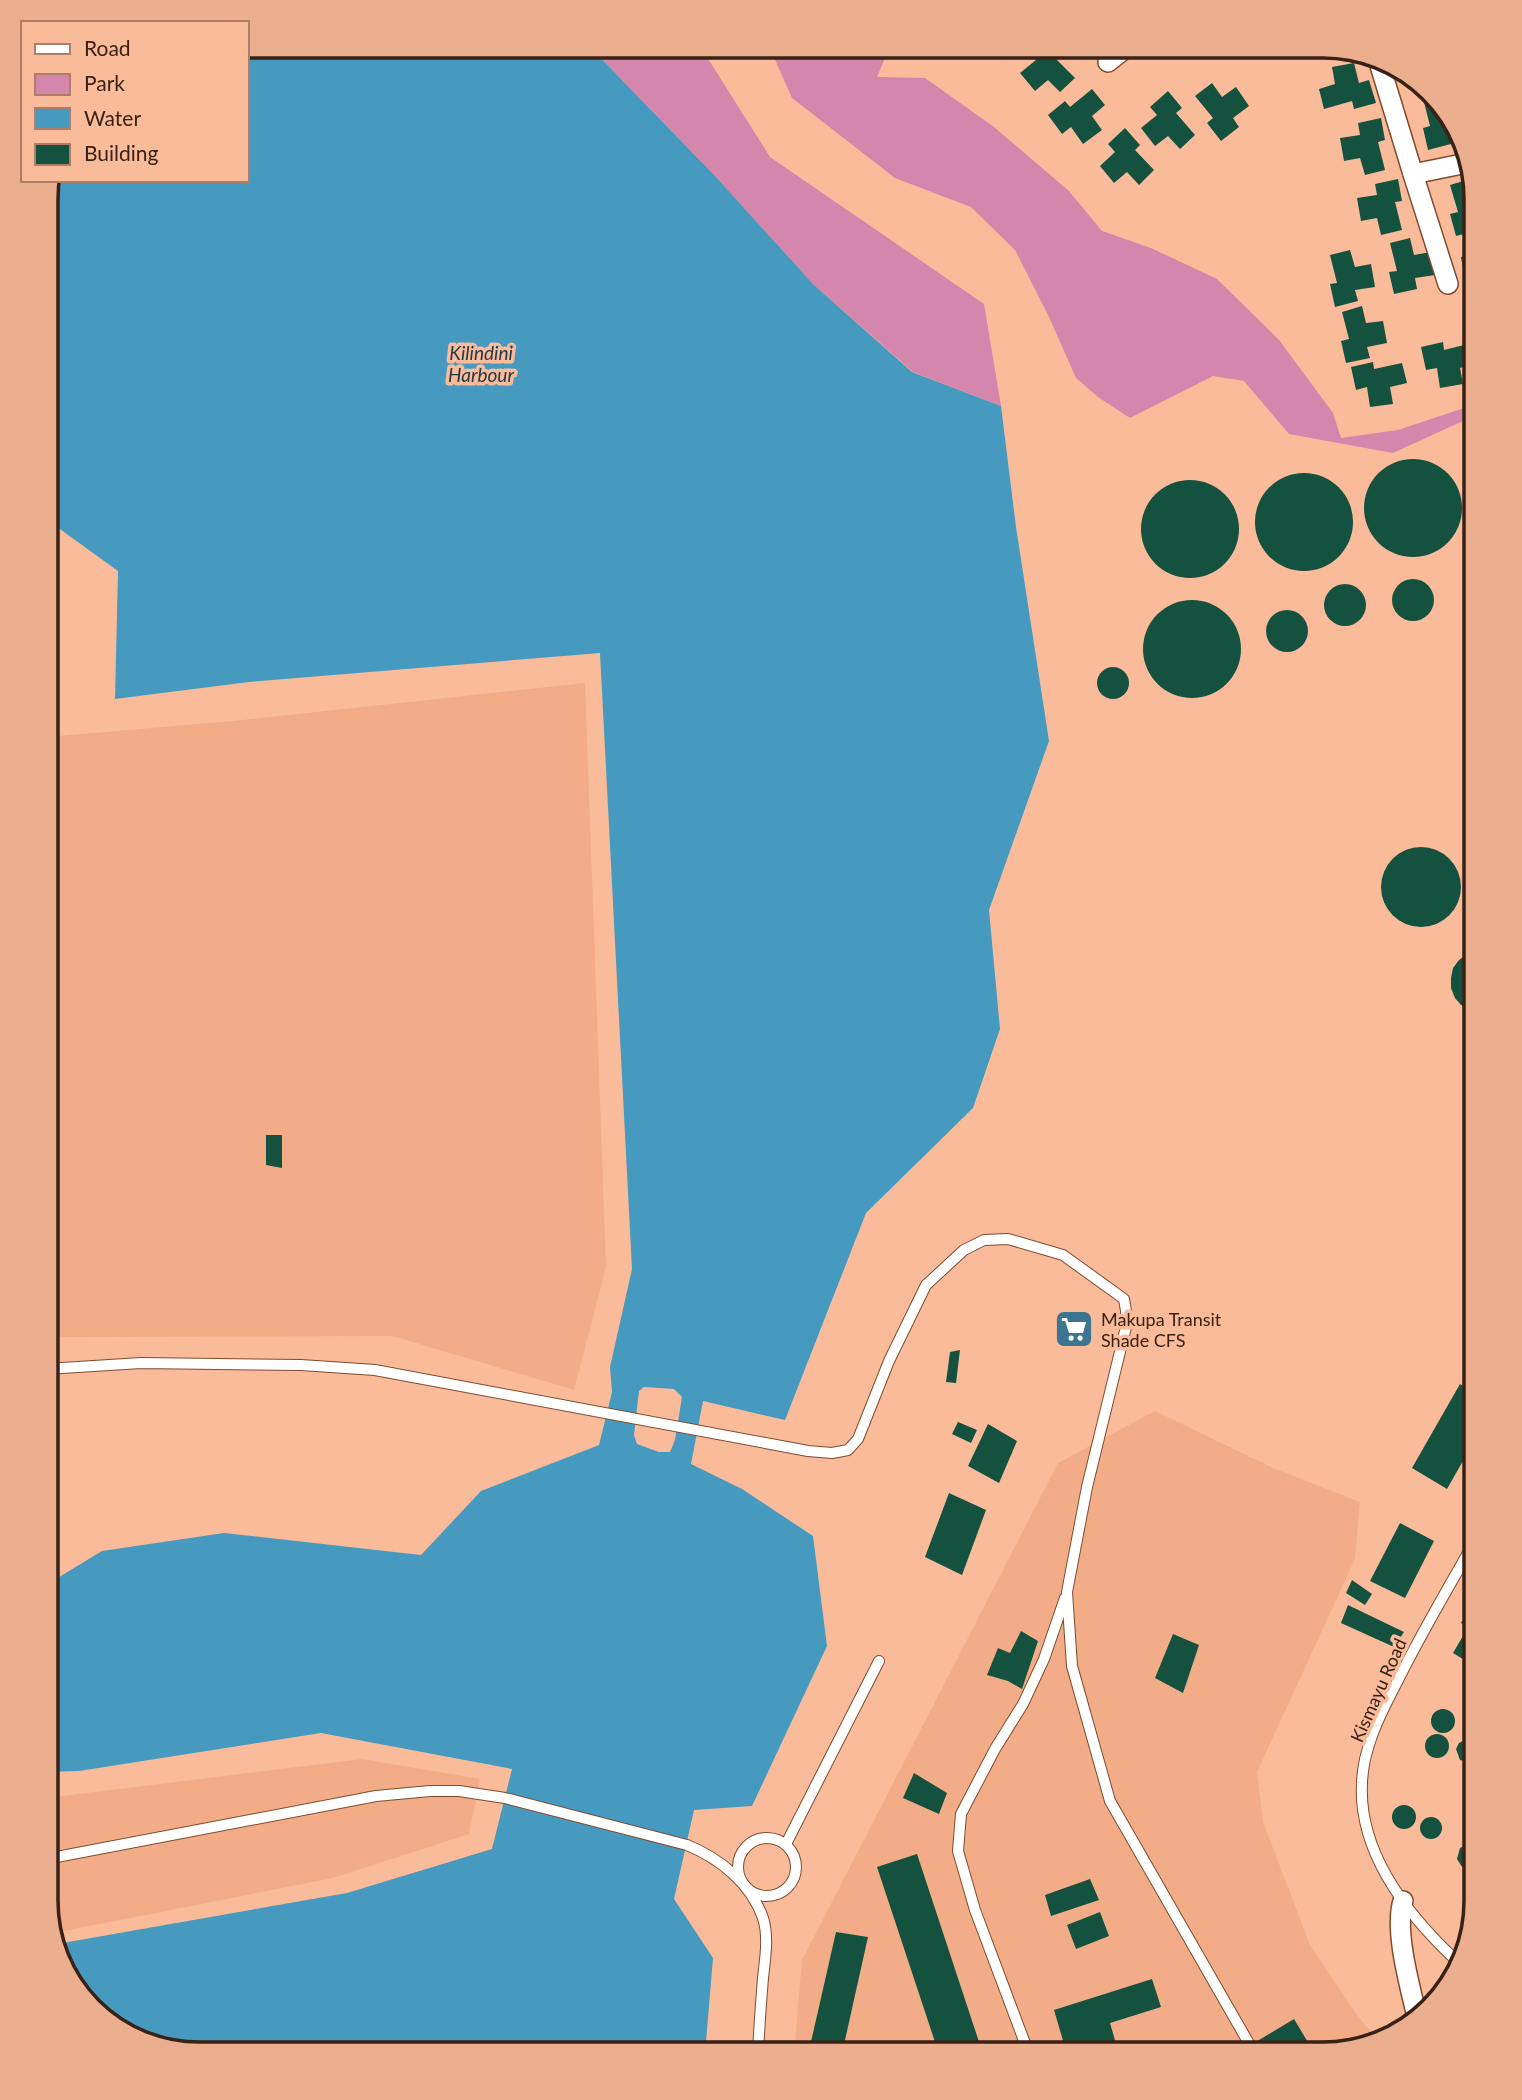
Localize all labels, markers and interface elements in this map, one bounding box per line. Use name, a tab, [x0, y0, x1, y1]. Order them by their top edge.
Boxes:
legend	[21, 21, 248, 182]
text: Road	[84, 35, 131, 60]
text: Park	[84, 70, 125, 95]
text: Water	[84, 105, 141, 130]
text: Building	[84, 140, 159, 165]
water label: Kilindini Harbour	[448, 341, 514, 386]
supermarket icon: Makupa Transit Shade CFS	[1053, 1308, 1095, 1350]
place label: Makupa Transit Shade CFS	[1101, 1308, 1222, 1351]
street label: Kismayu Road	[1345, 1635, 1411, 1745]

